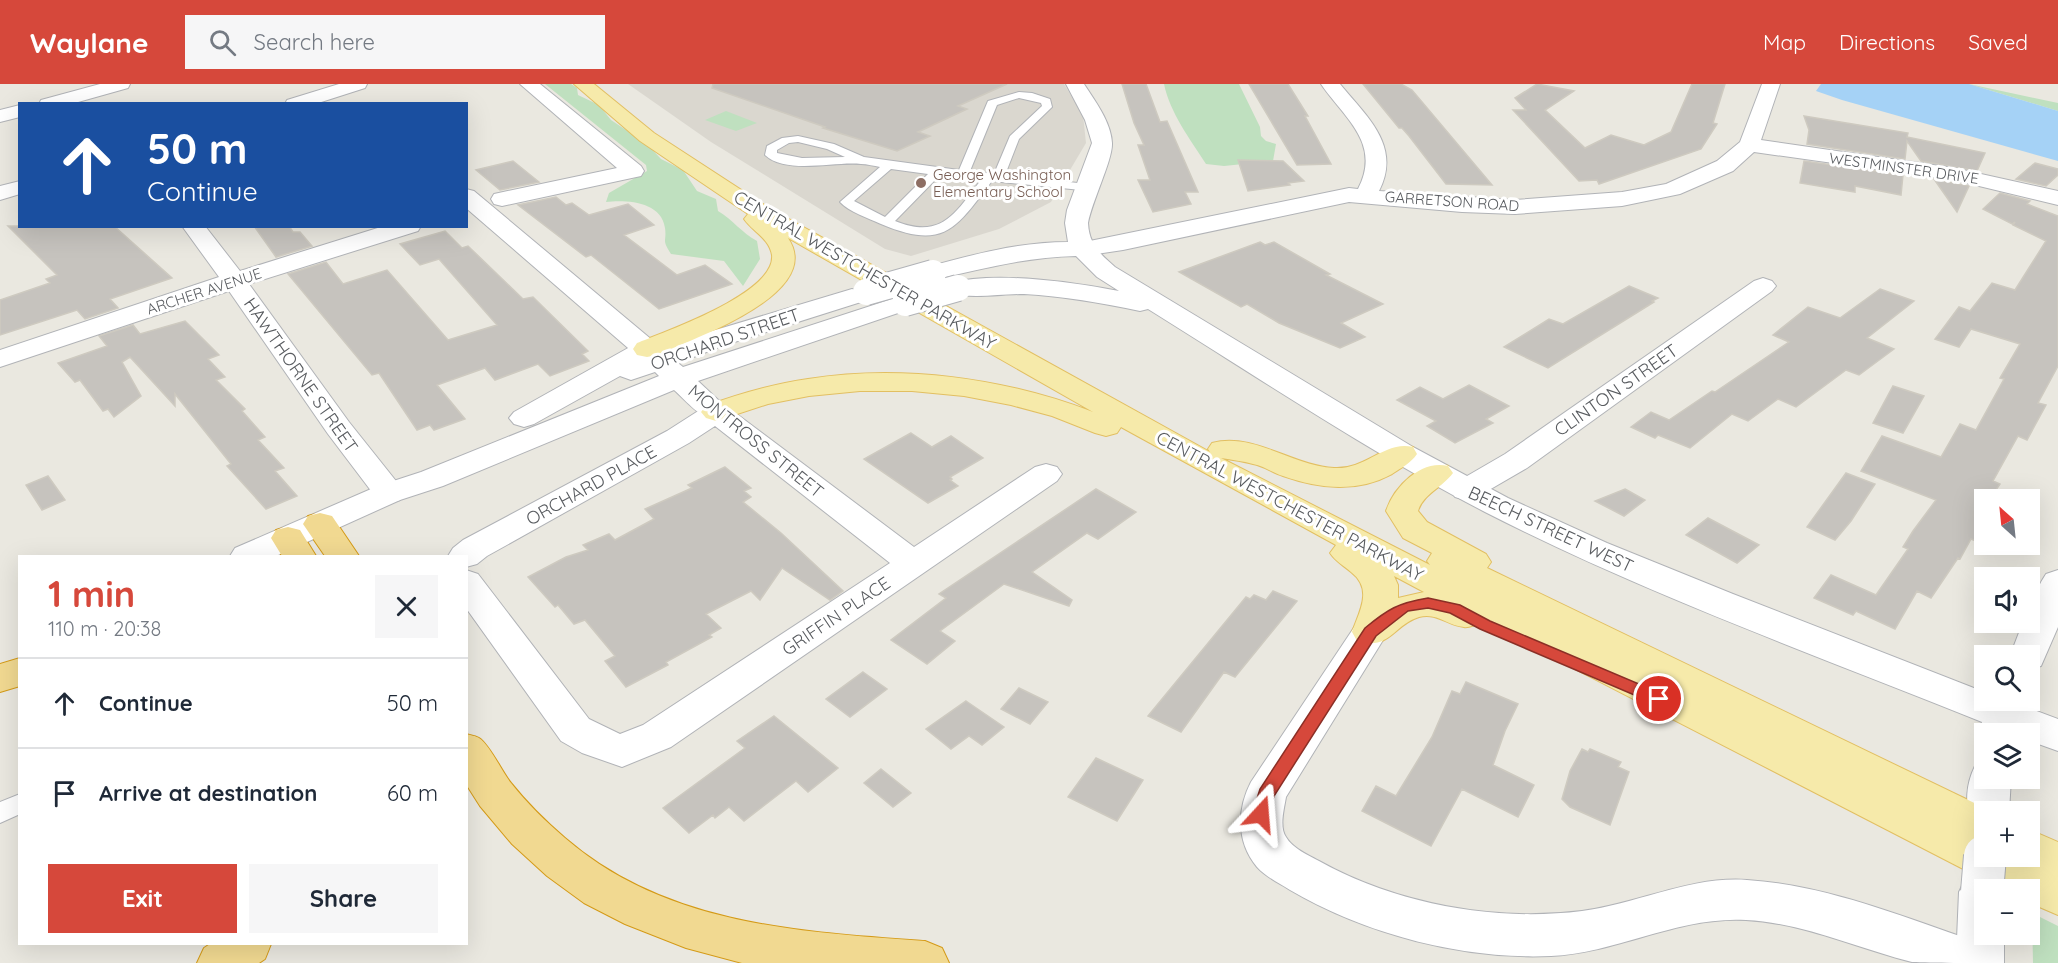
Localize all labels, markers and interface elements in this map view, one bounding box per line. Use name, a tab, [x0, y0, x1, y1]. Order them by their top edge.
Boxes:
search box	[185, 15, 605, 69]
text: Waylane	[30, 25, 149, 60]
icon: search	[206, 26, 239, 59]
text: Search here	[254, 28, 375, 56]
text: Map	[1763, 29, 1806, 55]
text: Directions	[1839, 29, 1935, 55]
text: Saved	[1968, 29, 2028, 55]
text: 50 m	[147, 122, 247, 175]
icon: ahead	[48, 126, 126, 204]
street label: WESTMINSTER DRIVE	[1828, 148, 1980, 188]
place label: George Washington Elementary School	[933, 165, 1071, 201]
text: Continue	[147, 174, 258, 208]
marker: George Washington Elementary School	[914, 176, 928, 190]
street label: CENTRAL WESTCHESTER PARKWAY	[730, 185, 1000, 355]
street label: GARRETSON ROAD	[1384, 187, 1520, 215]
street label: ARCHER AVENUE	[144, 263, 264, 319]
street label: HAWTHORNE STREET	[239, 293, 363, 457]
street label: ORCHARD STREET	[647, 303, 803, 375]
street label: CLINTON STREET	[1550, 339, 1682, 441]
street label: MONTROSS STREET	[684, 379, 829, 503]
street label: CENTRAL WESTCHESTER PARKWAY	[1153, 426, 1427, 586]
street label: ORCHARD PLACE	[522, 440, 660, 530]
street label: BEECH STREET WEST	[1465, 481, 1637, 577]
north arrow	[1974, 489, 2040, 555]
map controls	[1974, 489, 2040, 945]
button: sound	[1974, 567, 2040, 633]
text: 1 min	[48, 571, 135, 616]
street label: GRIFFIN PLACE	[777, 571, 895, 661]
button: close	[375, 575, 438, 638]
text: 110 m · 20:38	[48, 616, 161, 641]
button: search	[1974, 645, 2040, 711]
pin	[1633, 673, 1684, 724]
icon: arrive	[1642, 682, 1675, 715]
icon: ahead	[48, 687, 81, 720]
text: Continue	[99, 689, 193, 717]
text: 50 m	[387, 689, 438, 717]
button: layers	[1974, 723, 2040, 789]
icon: arrive	[48, 777, 81, 810]
text: Arrive at destination	[99, 779, 317, 807]
text: 60 m	[387, 779, 438, 807]
position arrow	[1229, 782, 1293, 846]
button: +	[1974, 801, 2040, 867]
button: Exit	[48, 864, 237, 933]
button: Share	[249, 864, 438, 933]
button: −	[1974, 879, 2040, 945]

